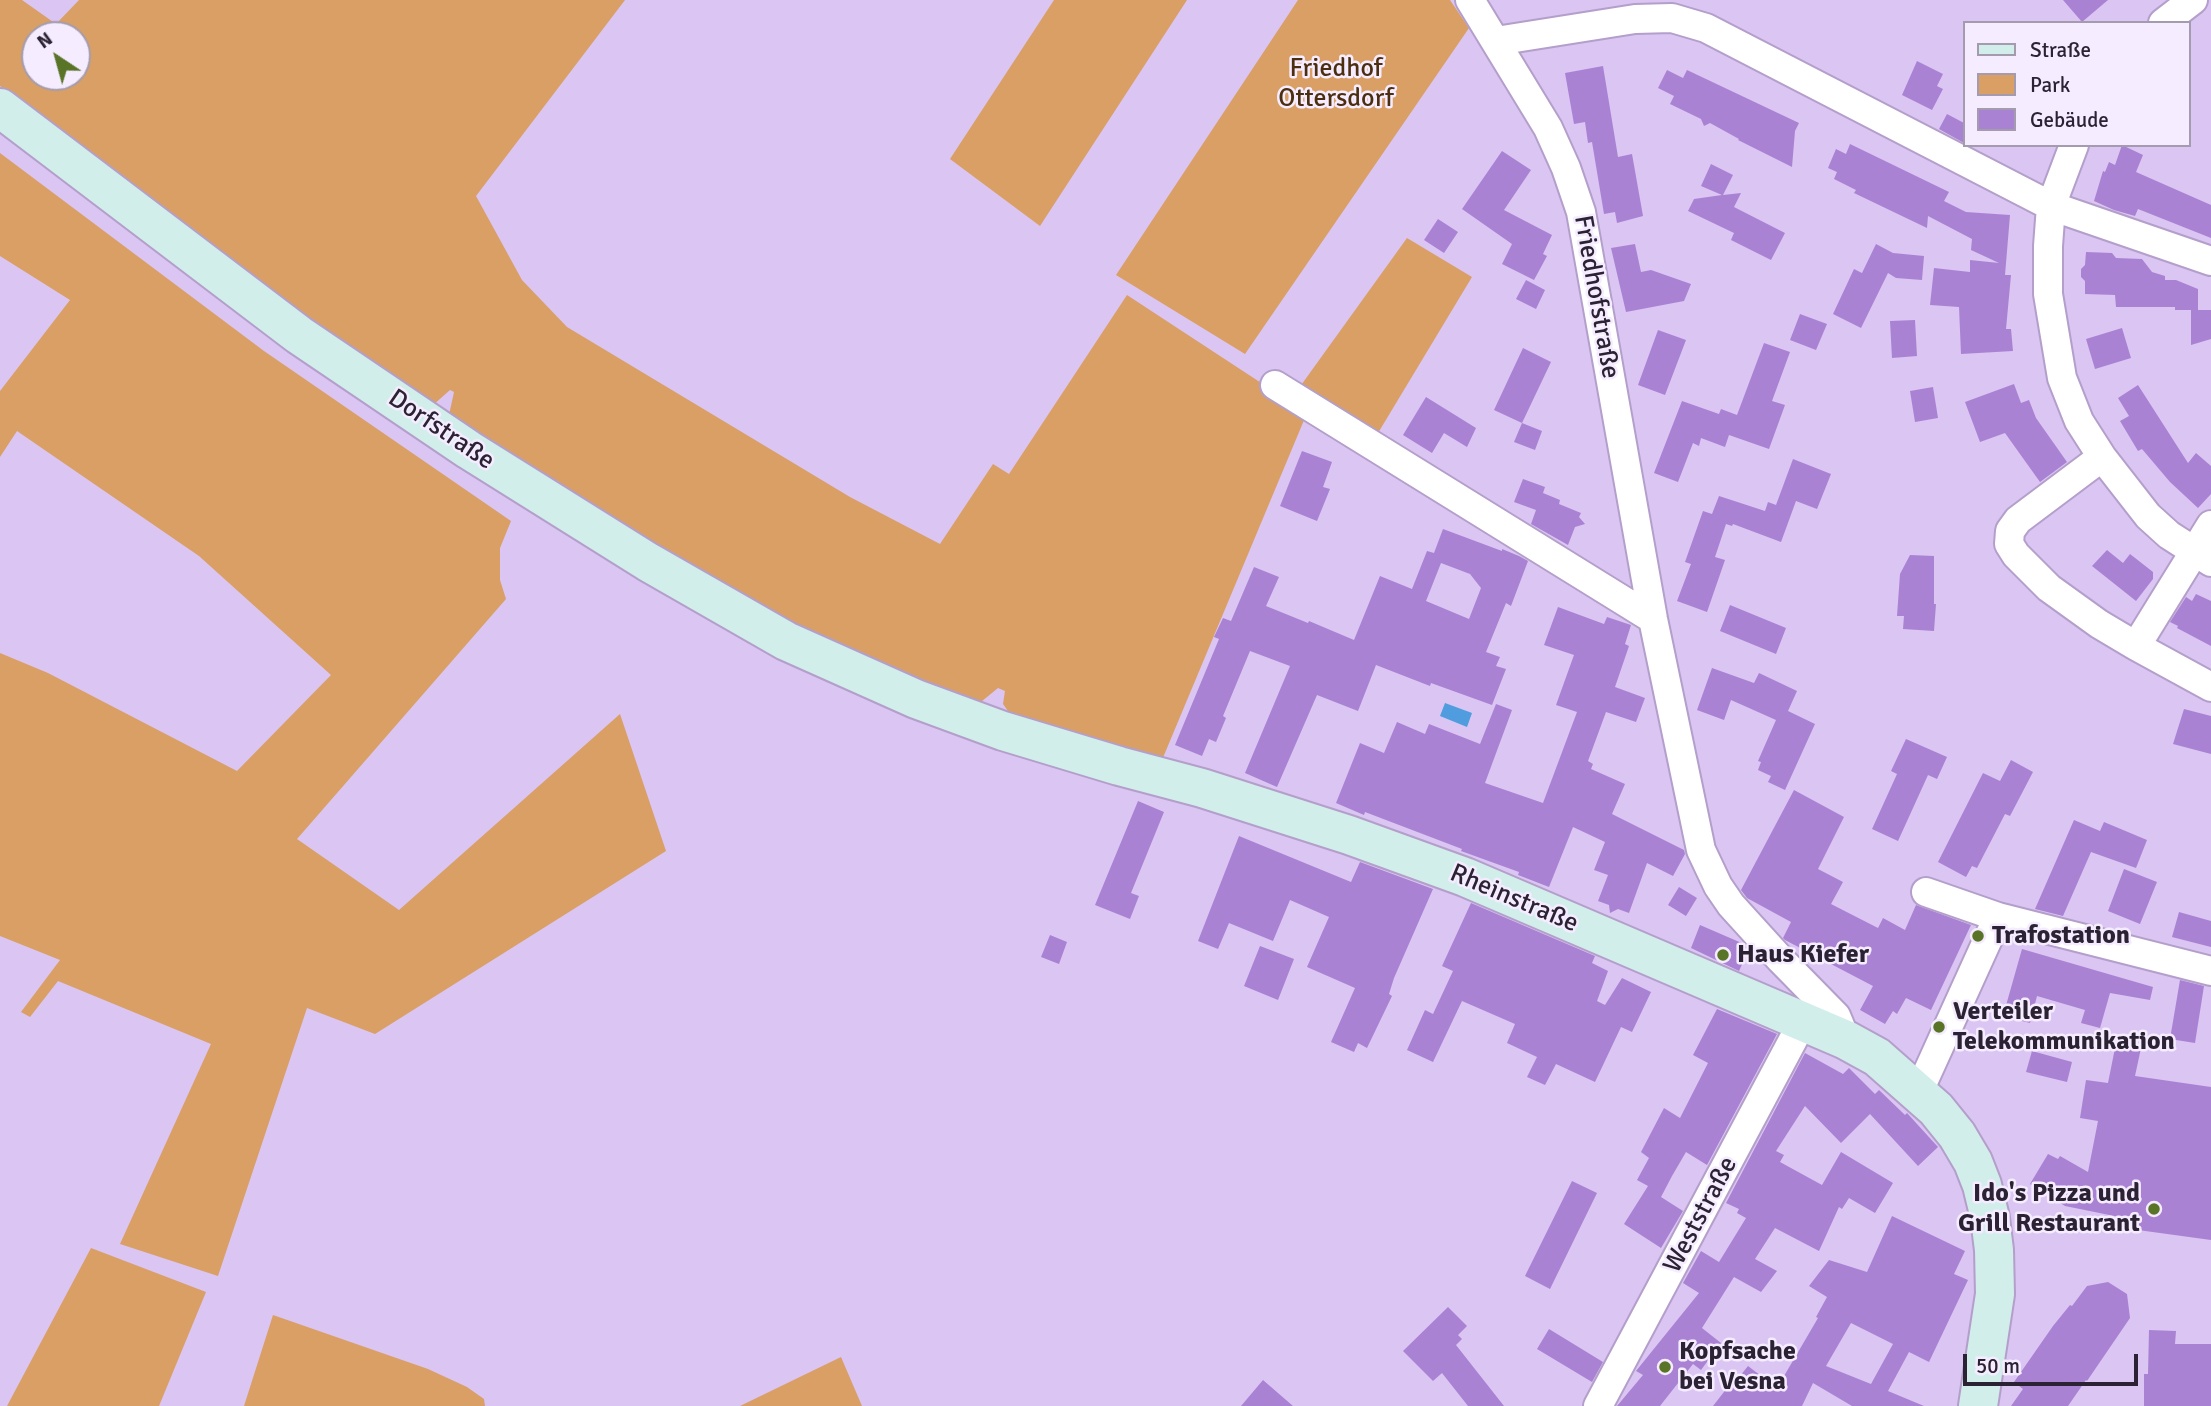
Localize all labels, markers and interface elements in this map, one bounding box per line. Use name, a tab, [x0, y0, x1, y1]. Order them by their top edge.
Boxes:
north arrow	[21, 21, 91, 91]
legend	[1962, 21, 2190, 147]
text: N	[32, 27, 57, 54]
text: Straße	[2030, 37, 2091, 63]
park label: Friedhof Ottersdorf	[1278, 53, 1394, 114]
text: Park	[2030, 72, 2070, 98]
text: Gebäude	[2030, 107, 2109, 133]
street label: Friedhofstraße	[1566, 213, 1626, 381]
street label: Dorfstraße	[382, 383, 500, 477]
street label: Rheinstraße	[1445, 858, 1583, 940]
place label: Trafostation	[1992, 920, 2130, 952]
marker: Trafostation	[1970, 928, 1986, 944]
place label: Haus Kiefer	[1737, 939, 1869, 971]
marker: Haus Kiefer	[1715, 947, 1731, 963]
place label: Verteiler Telekommunikation	[1953, 996, 2175, 1058]
marker: Verteiler Telekommunikation	[1931, 1019, 1947, 1035]
street label: Weststraße	[1657, 1152, 1745, 1278]
place label: Ido's Pizza und Grill Restaurant	[1958, 1178, 2140, 1240]
marker: Ido's Pizza und Grill Restaurant	[2146, 1201, 2162, 1217]
place label: Kopfsache bei Vesna	[1679, 1336, 1796, 1398]
scale bar	[1966, 1340, 2141, 1384]
text: 50 m	[1976, 1353, 2020, 1379]
marker: Kopfsache bei Vesna	[1657, 1359, 1673, 1375]

